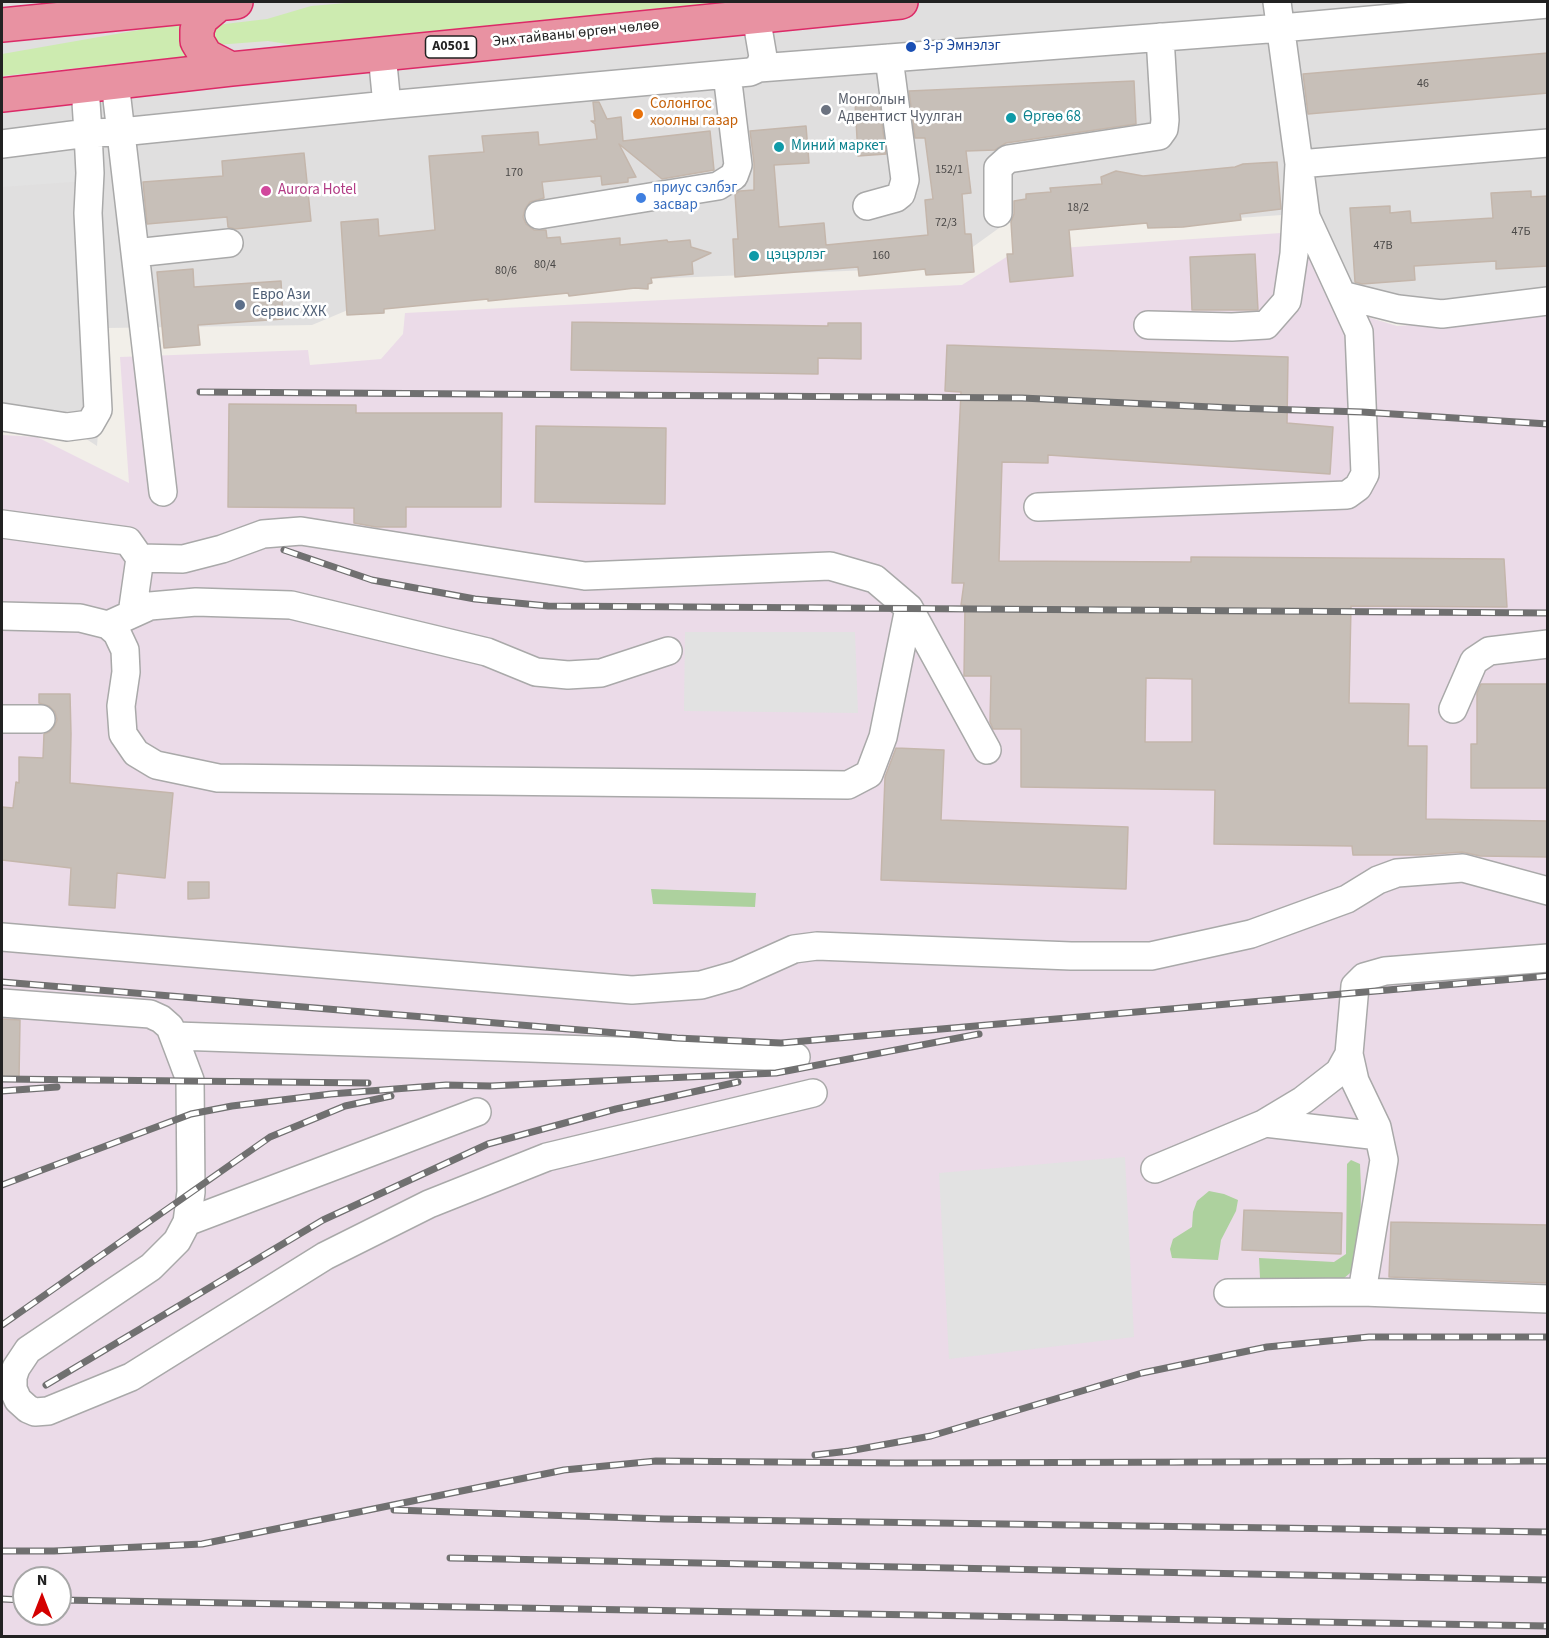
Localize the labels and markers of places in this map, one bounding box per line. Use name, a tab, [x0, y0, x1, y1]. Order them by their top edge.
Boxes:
place label: 3-р Эмнэлэг	[923, 38, 1001, 56]
marker: 3-р Эмнэлэг	[904, 40, 918, 54]
place label: Монголын Адвентист Чуулган	[838, 92, 962, 127]
place label: Солонгос хоолны газар	[650, 96, 738, 131]
marker: Монголын Адвентист Чуулган	[819, 103, 833, 117]
marker: Солонгос хоолны газар	[631, 107, 645, 121]
place label: Өргөө 68	[1023, 109, 1081, 127]
marker: Өргөө 68	[1004, 111, 1018, 125]
place label: Миний маркет	[791, 138, 885, 156]
marker: Миний маркет	[772, 140, 786, 154]
place label: приус сэлбэг засвар	[653, 180, 737, 215]
place label: Aurora Hotel	[278, 182, 357, 200]
marker: Aurora Hotel	[259, 184, 273, 198]
marker: приус сэлбэг засвар	[634, 191, 648, 205]
place label: цэцэрлэг	[766, 247, 826, 265]
marker: цэцэрлэг	[747, 249, 761, 263]
place label: Евро Ази Сервис ХХК	[252, 287, 326, 322]
marker: Евро Ази Сервис ХХК	[233, 298, 247, 312]

